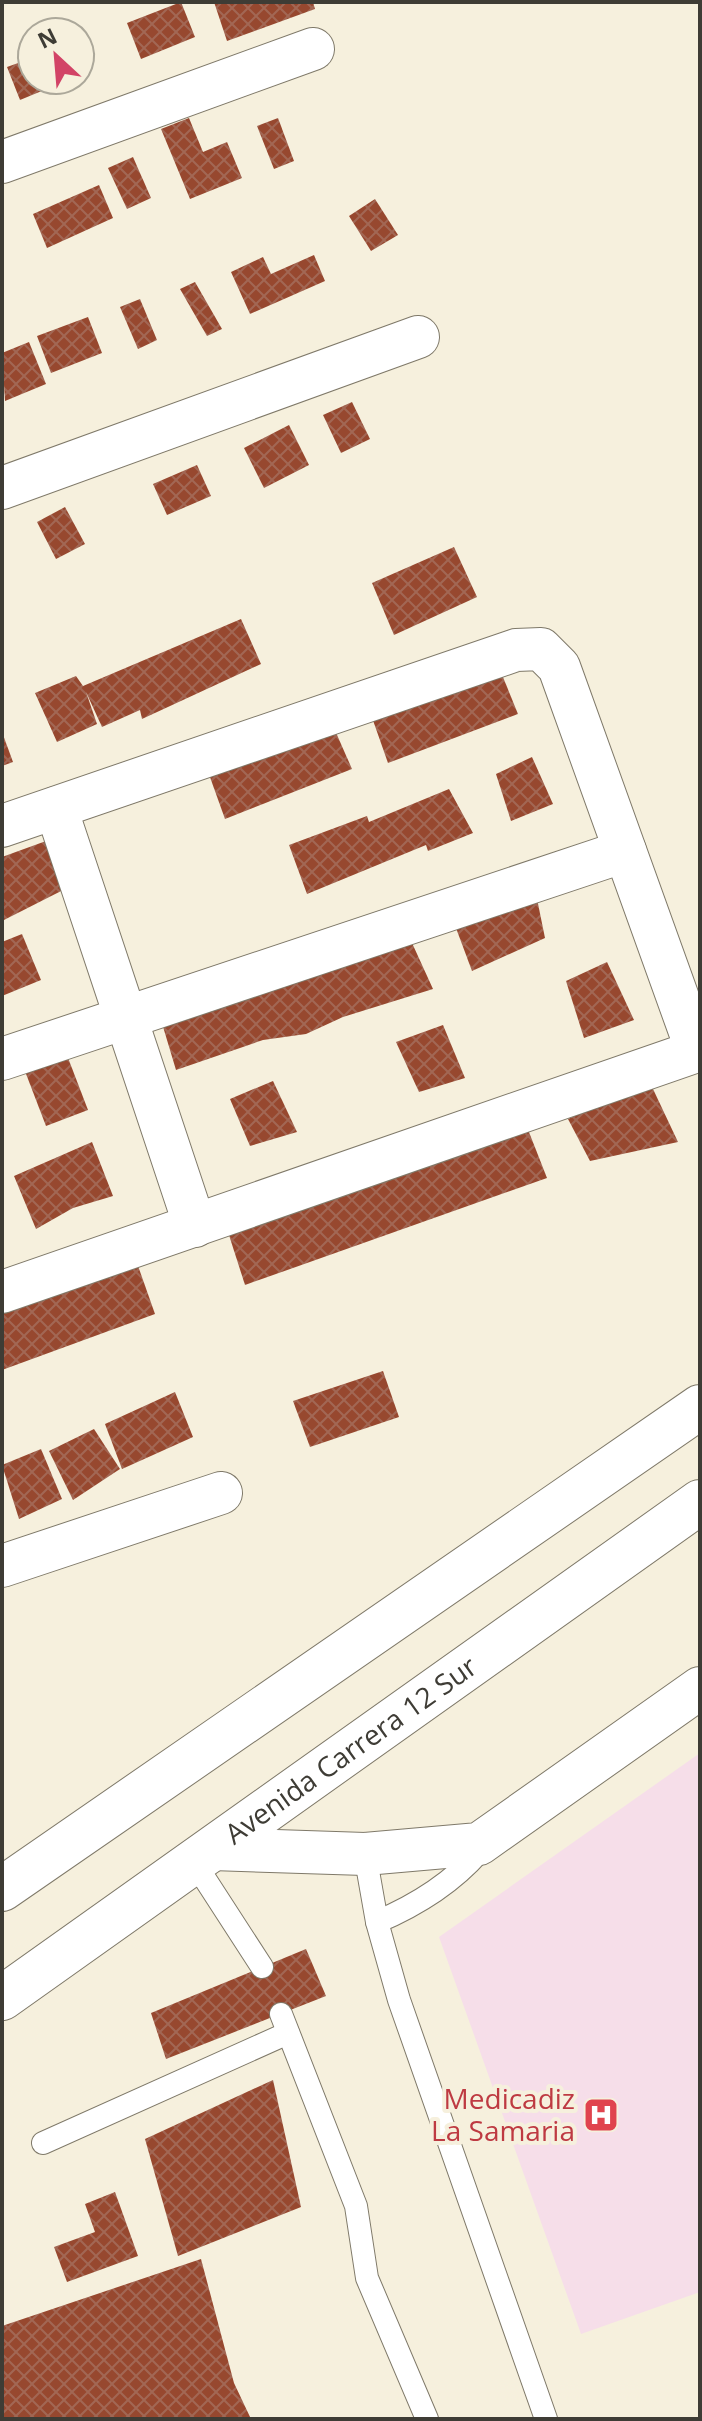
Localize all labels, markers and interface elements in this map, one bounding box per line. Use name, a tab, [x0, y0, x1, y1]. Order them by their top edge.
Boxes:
north arrow	[16, 16, 96, 96]
text: N	[32, 20, 61, 55]
street label: Avenida Carrera 12 Sur	[217, 1646, 484, 1852]
place label: Medicadiz La Samaria	[431, 2079, 575, 2149]
hospital icon: Medicadiz La Samaria	[582, 2096, 620, 2134]

